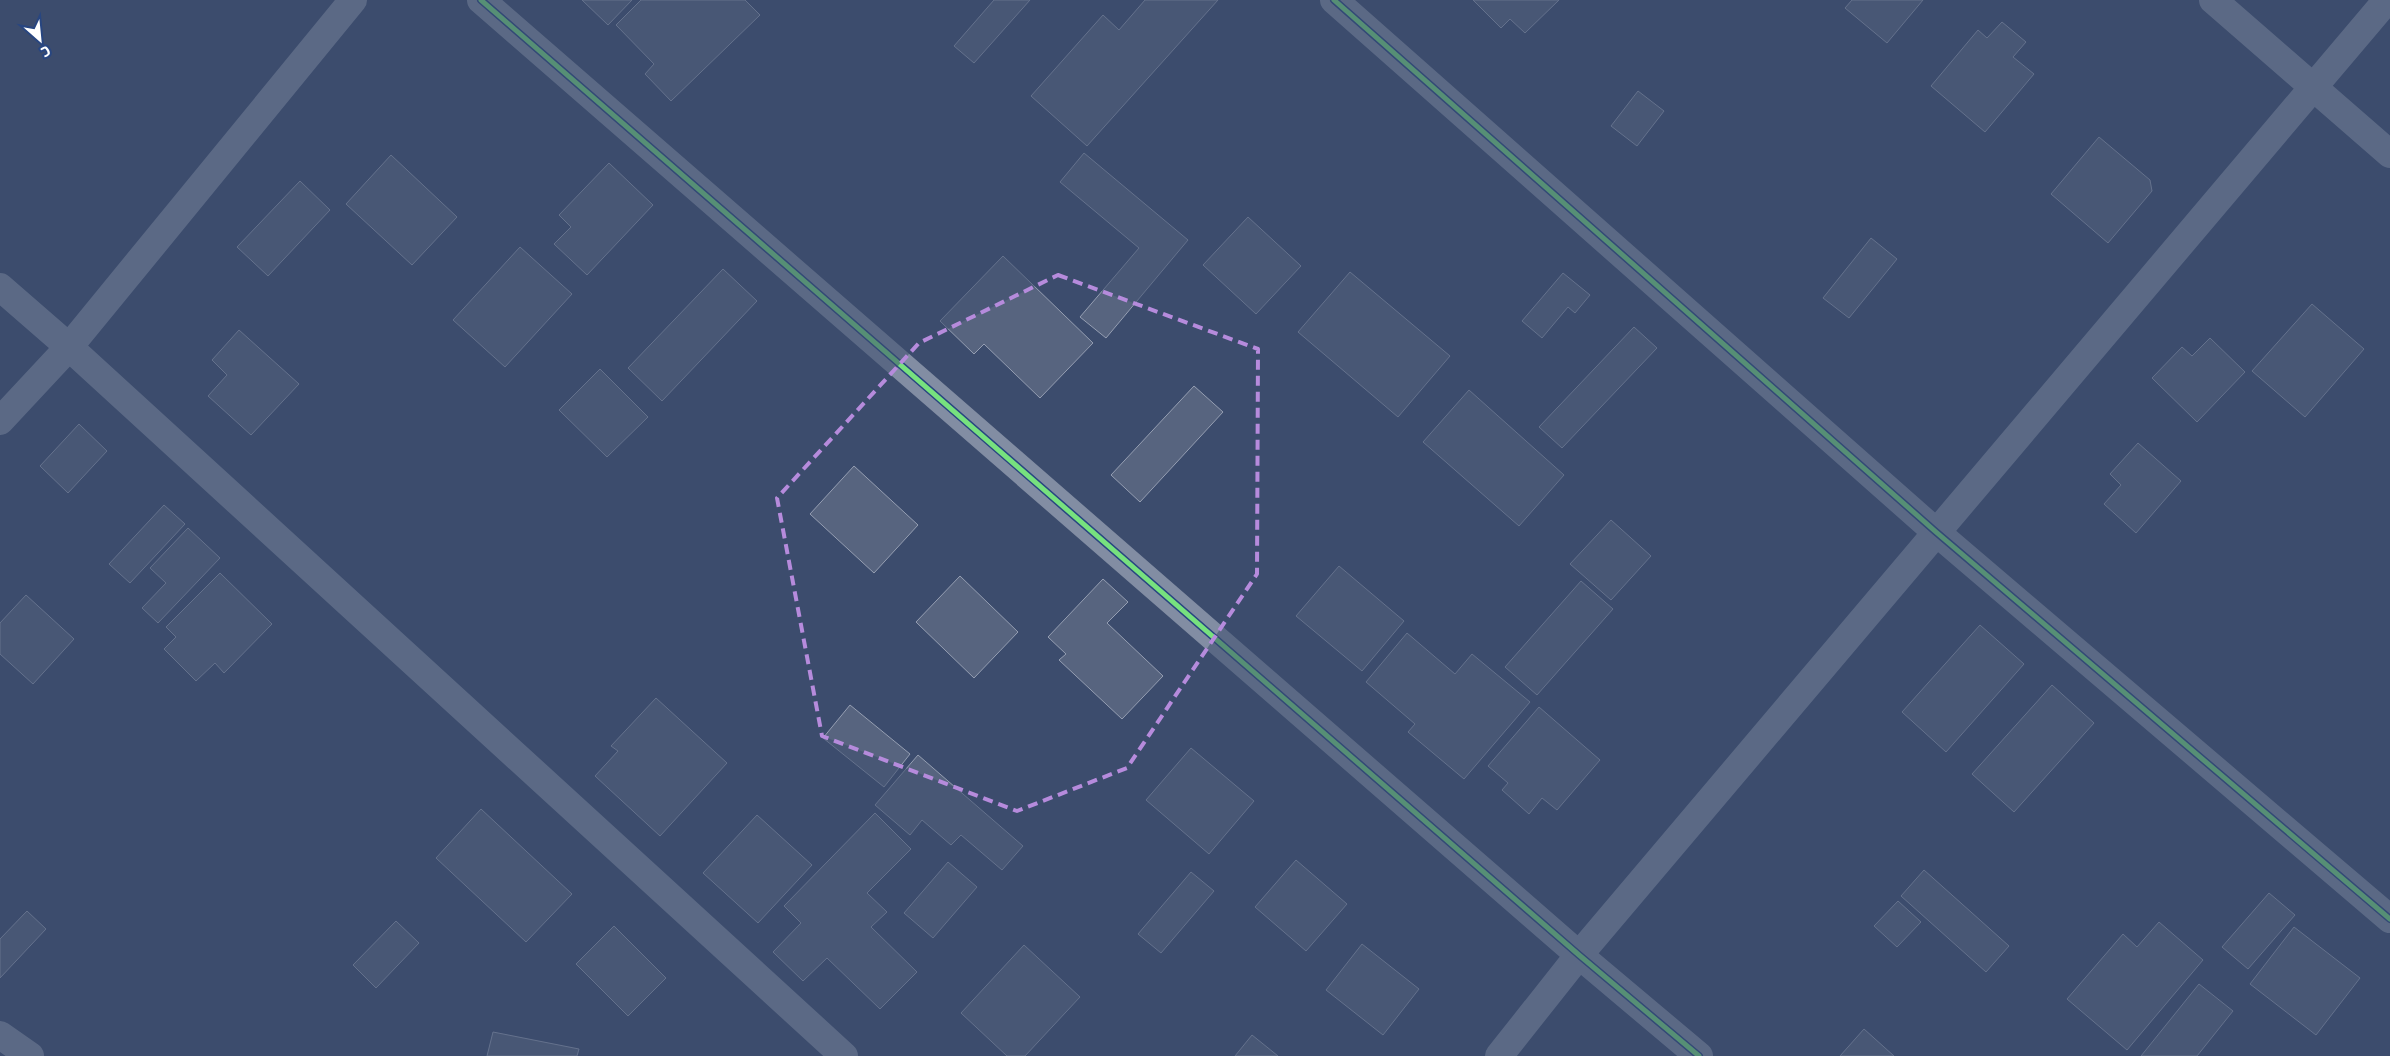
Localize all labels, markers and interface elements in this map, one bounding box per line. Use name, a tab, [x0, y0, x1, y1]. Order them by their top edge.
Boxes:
north arrow	[15, 15, 65, 65]
text: С	[39, 43, 54, 61]

